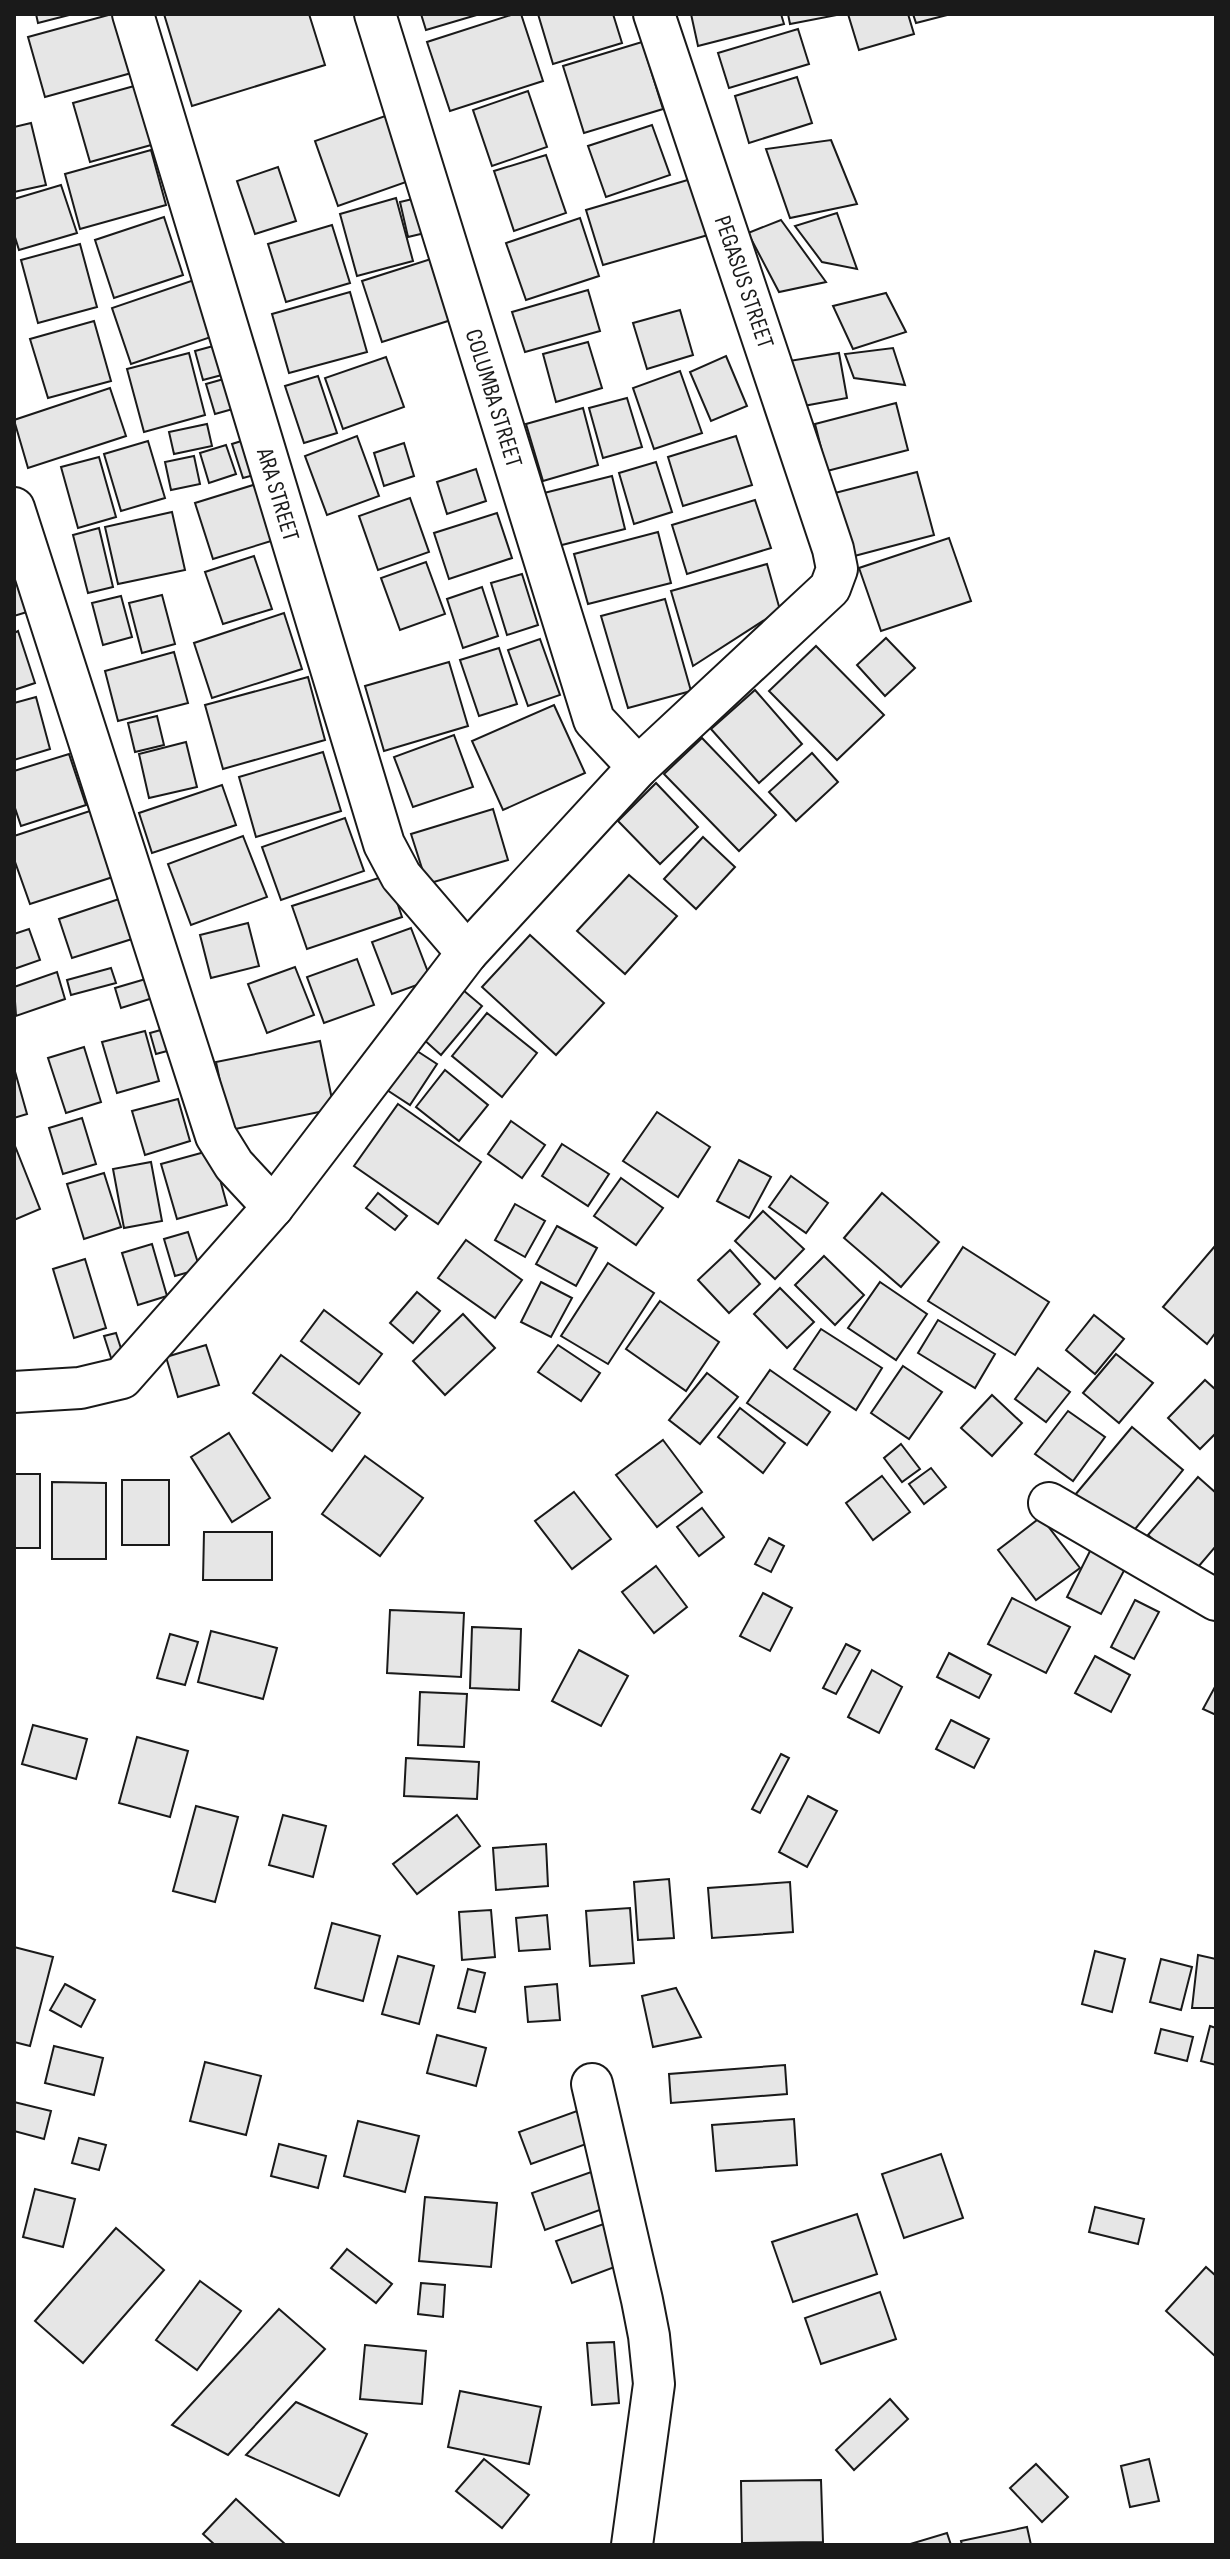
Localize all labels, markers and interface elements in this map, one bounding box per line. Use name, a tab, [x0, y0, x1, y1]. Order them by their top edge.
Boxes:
street label: PEGASUS STREET	[708, 212, 780, 353]
street label: COLUMBA STREET	[459, 325, 529, 471]
street label: ARA STREET	[250, 444, 306, 545]

